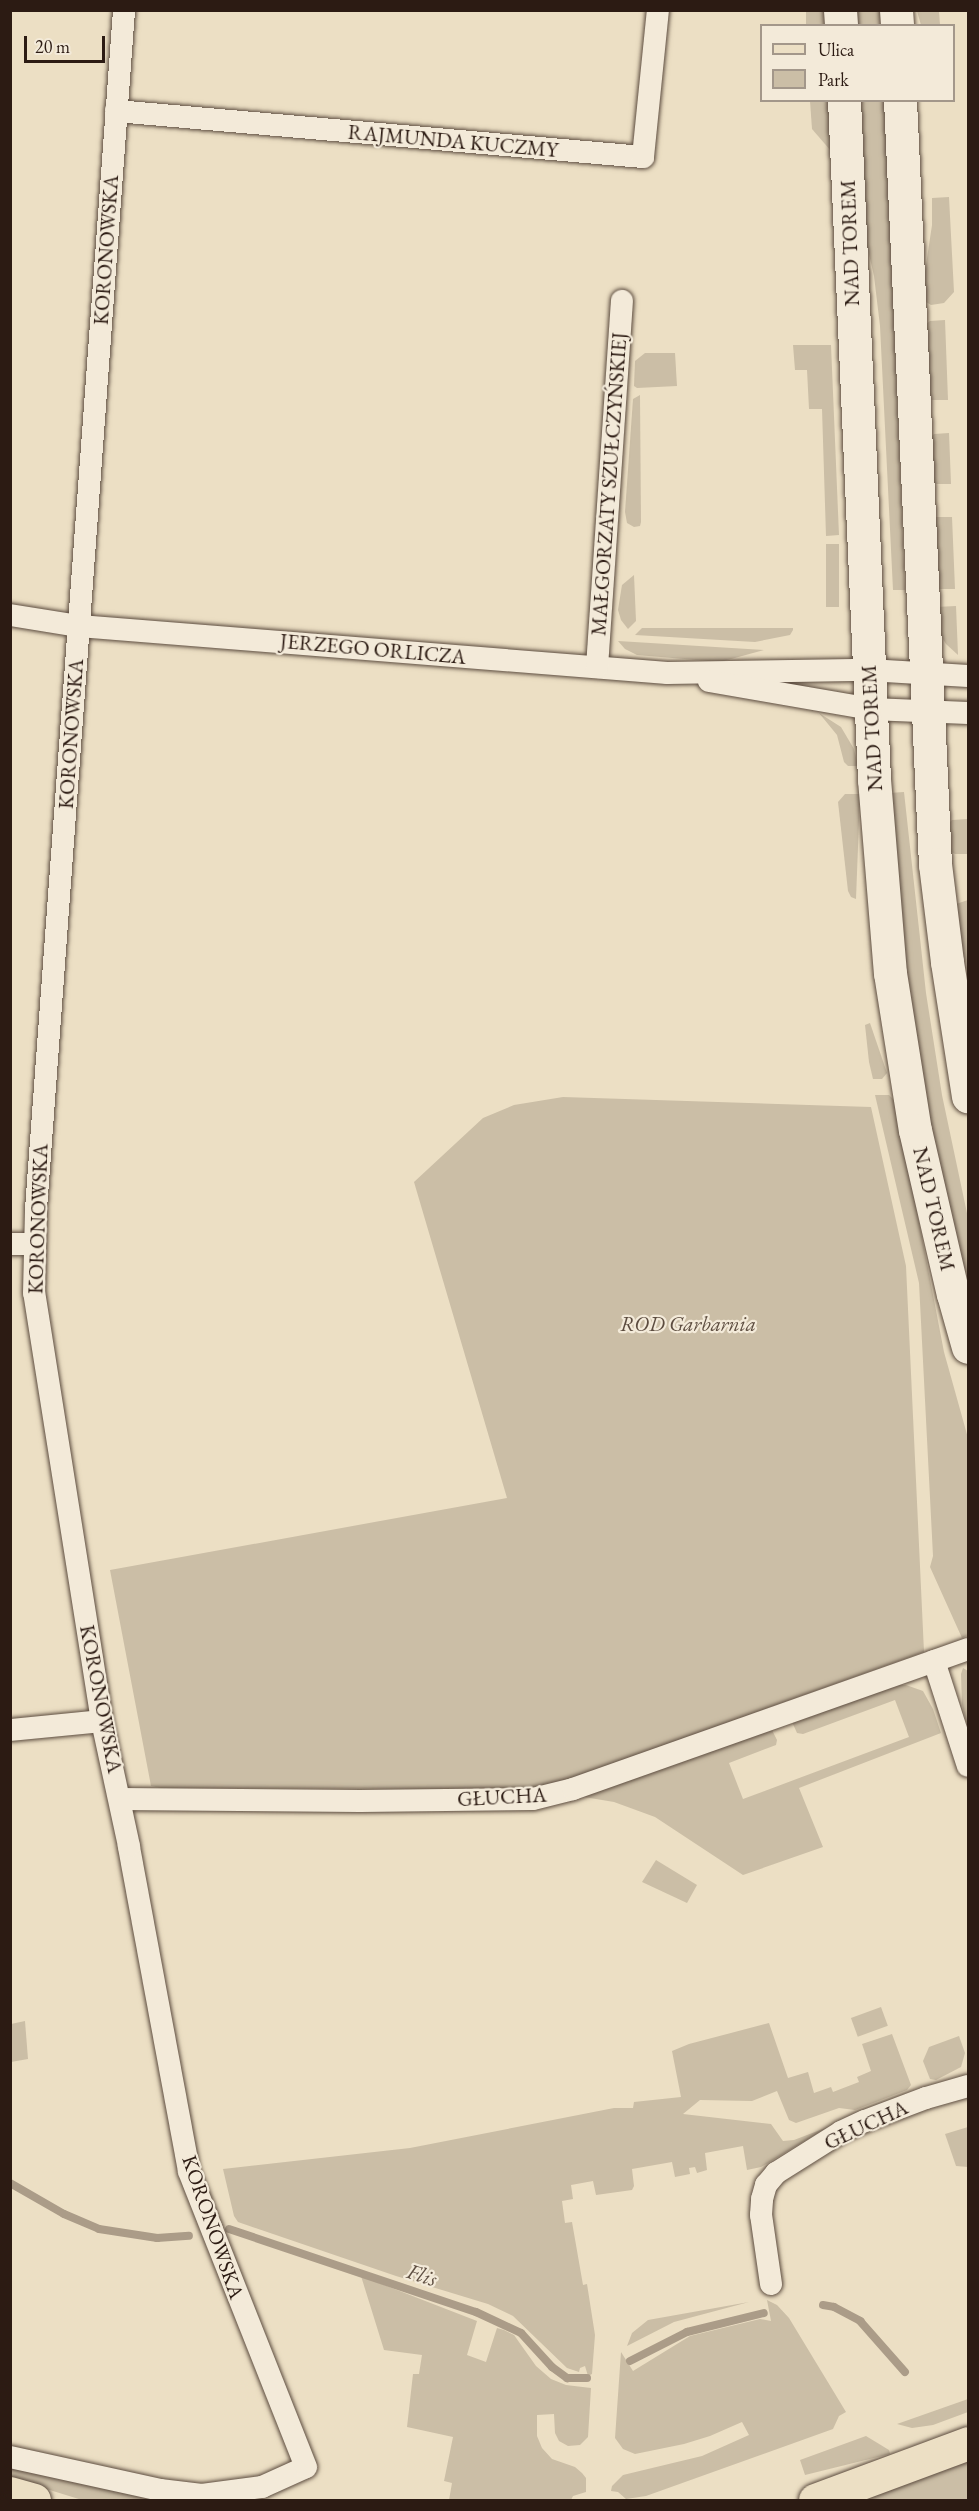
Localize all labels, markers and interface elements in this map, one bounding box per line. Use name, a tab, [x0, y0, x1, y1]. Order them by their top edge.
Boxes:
scale bar	[27, 24, 108, 62]
legend	[760, 24, 955, 102]
text: 20 m	[35, 35, 70, 58]
text: Ulica	[818, 38, 854, 61]
text: Park	[818, 68, 849, 91]
street label: RAJMUNDA KUCZMY	[347, 119, 559, 163]
street label: KORONOWSKA	[88, 174, 124, 326]
street label: NAD TOREM	[835, 179, 865, 307]
street label: MAŁGORZATY SZUŁCZYŃSKIEJ	[586, 331, 632, 637]
street label: JERZEGO ORLICZA	[279, 628, 467, 670]
street label: KORONOWSKA	[53, 658, 89, 810]
street label: NAD TOREM	[856, 664, 888, 792]
street label: KORONOWSKA	[23, 1143, 53, 1295]
street label: NAD TOREM	[907, 1144, 961, 1274]
park label: ROD Garbarnia	[620, 1311, 756, 1337]
street label: KORONOWSKA	[74, 1623, 128, 1775]
street label: GŁUCHA	[457, 1782, 547, 1812]
street label: GŁUCHA	[820, 2095, 912, 2155]
street label: KORONOWSKA	[177, 2152, 249, 2302]
water label: Flis	[404, 2258, 440, 2292]

